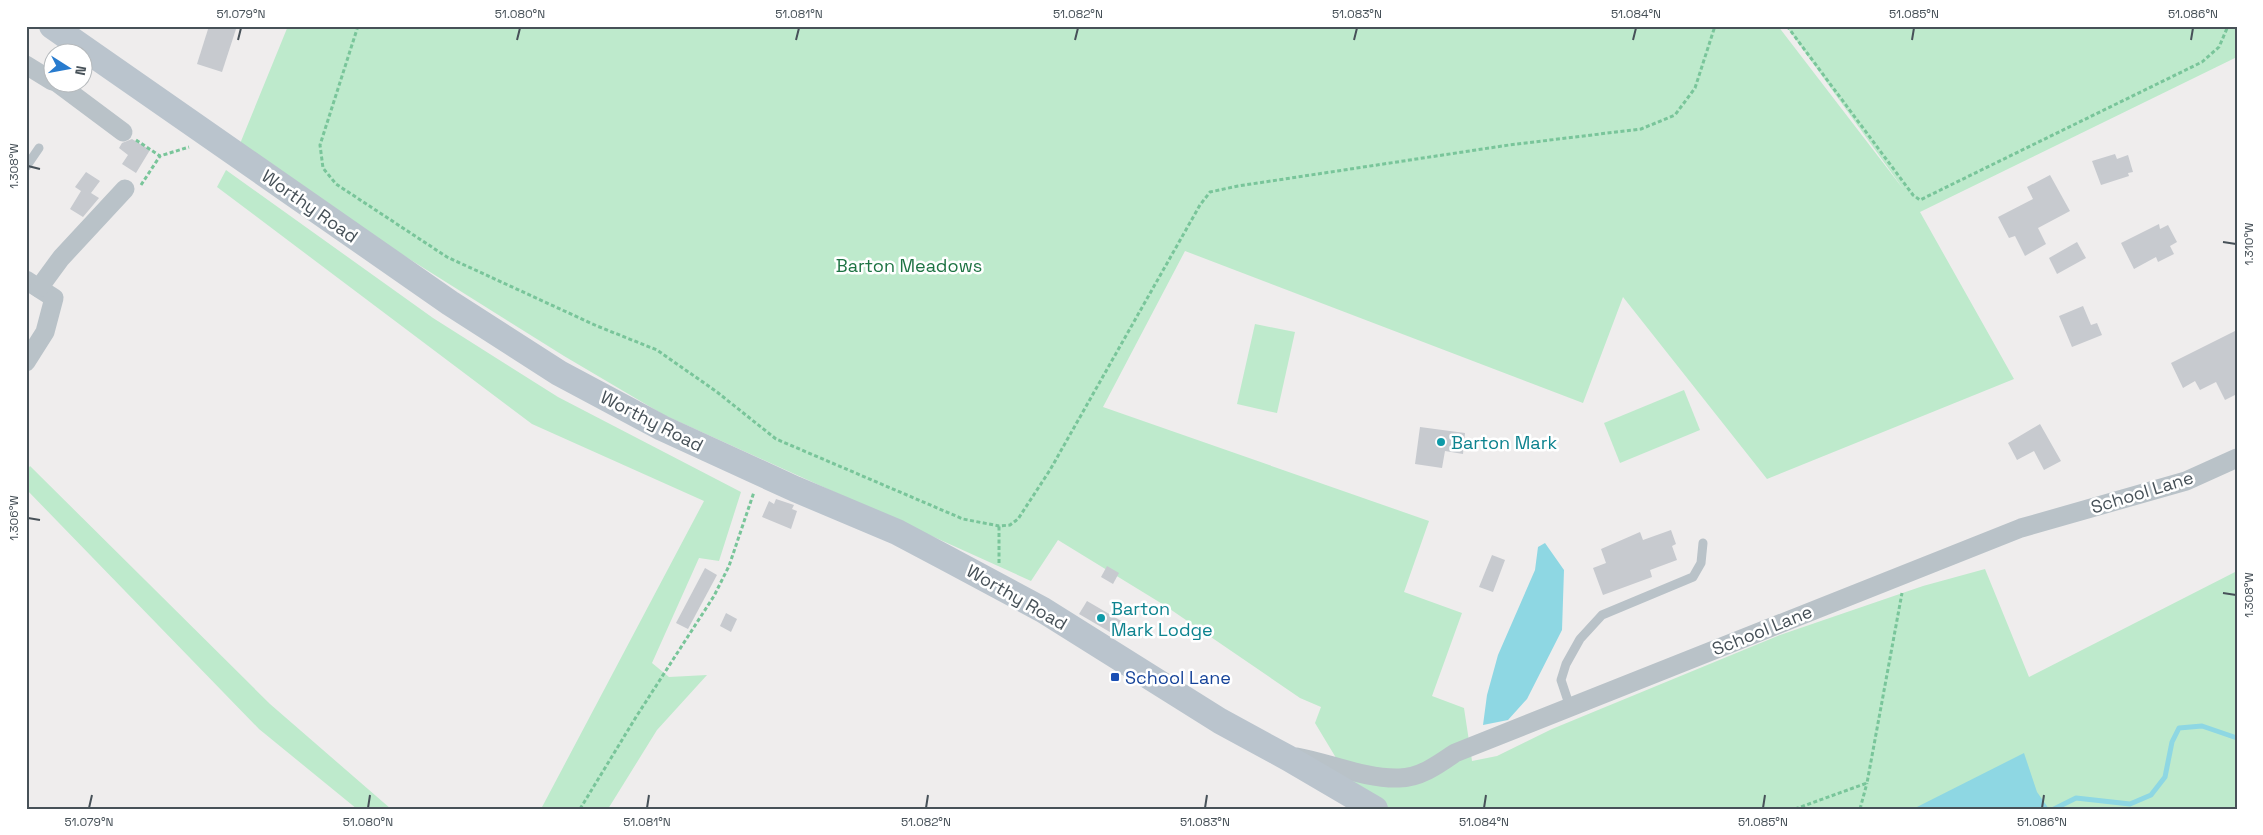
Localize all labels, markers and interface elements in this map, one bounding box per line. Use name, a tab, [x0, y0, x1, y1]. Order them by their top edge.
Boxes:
text: 51.079°N	[217, 6, 266, 22]
text: 51.080°N	[495, 6, 545, 22]
text: 51.081°N	[775, 6, 823, 22]
text: 51.082°N	[1053, 6, 1103, 22]
text: 51.083°N	[1332, 6, 1382, 22]
text: 51.084°N	[1611, 6, 1661, 22]
text: 51.085°N	[1889, 6, 1939, 22]
text: 51.086°N	[2168, 6, 2218, 22]
north arrow	[42, 42, 92, 92]
text: N	[71, 64, 90, 77]
text: 1.308°W	[6, 143, 22, 189]
street label: Worthy Road	[257, 164, 363, 248]
text: 1.310°W	[2241, 222, 2257, 265]
park label: Barton Meadows	[836, 254, 982, 277]
street label: Worthy Road	[597, 385, 707, 457]
place label: Barton Mark	[1451, 431, 1557, 454]
marker: Barton Mark	[1435, 436, 1447, 448]
street label: School Lane	[2088, 466, 2196, 518]
text: 1.306°W	[6, 495, 22, 541]
street label: Worthy Road	[963, 559, 1071, 635]
text: 1.308°W	[2241, 572, 2257, 618]
place label: Barton Mark Lodge	[1111, 597, 1213, 641]
street label: School Lane	[1709, 599, 1815, 661]
marker: Barton Mark Lodge	[1095, 612, 1107, 624]
place label: School Lane	[1125, 666, 1231, 689]
marker: School Lane	[1109, 671, 1121, 683]
text: 51.079°N	[65, 814, 114, 830]
text: 51.080°N	[343, 814, 393, 830]
text: 51.081°N	[623, 814, 671, 830]
text: 51.082°N	[901, 814, 951, 830]
text: 51.083°N	[1180, 814, 1230, 830]
text: 51.084°N	[1459, 814, 1509, 830]
text: 51.085°N	[1738, 814, 1788, 830]
text: 51.086°N	[2017, 814, 2067, 830]

